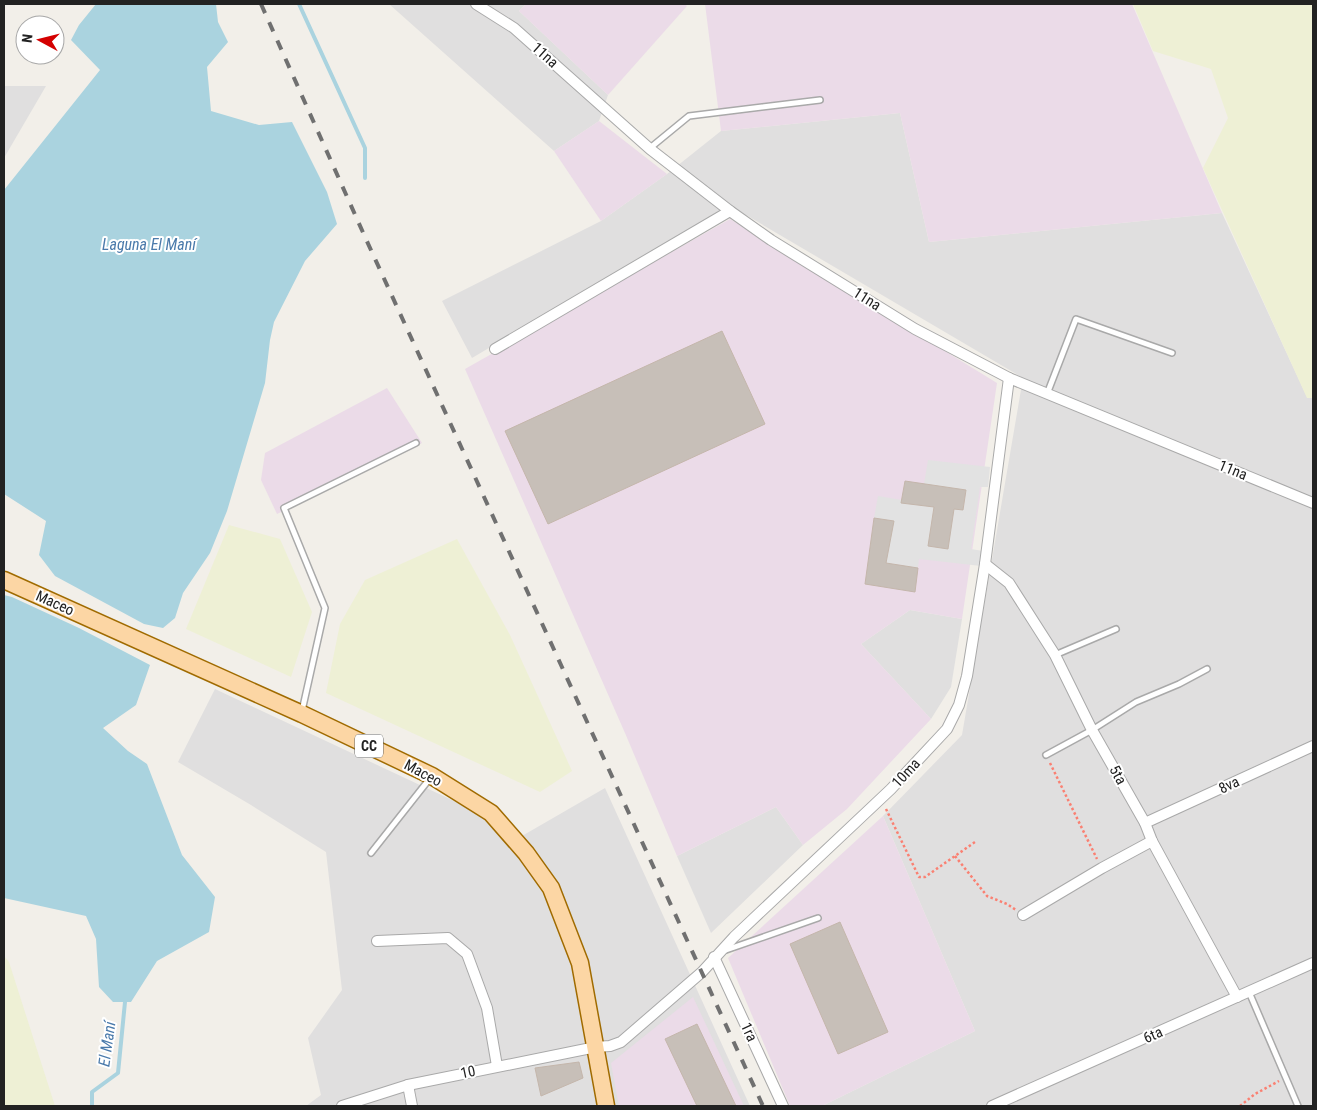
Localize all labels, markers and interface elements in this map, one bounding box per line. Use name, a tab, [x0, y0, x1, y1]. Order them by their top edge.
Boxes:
north arrow	[15, 15, 65, 65]
text: N	[19, 33, 36, 44]
street label: 11na	[528, 39, 562, 71]
water label: Laguna El Maní	[102, 235, 198, 254]
street label: 11na	[850, 284, 884, 314]
street label: 11na	[1216, 456, 1250, 484]
street label: Maceo	[33, 587, 77, 619]
road number: CC	[355, 734, 383, 758]
street label: 10ma	[888, 755, 924, 791]
street label: Maceo	[401, 756, 445, 790]
street label: 5ta	[1106, 762, 1130, 788]
street label: 8va	[1216, 772, 1242, 798]
water label: El Maní	[94, 1018, 120, 1068]
street label: 1ra	[737, 1020, 761, 1044]
street label: 6ta	[1141, 1023, 1165, 1047]
street label: 10	[459, 1062, 477, 1082]

